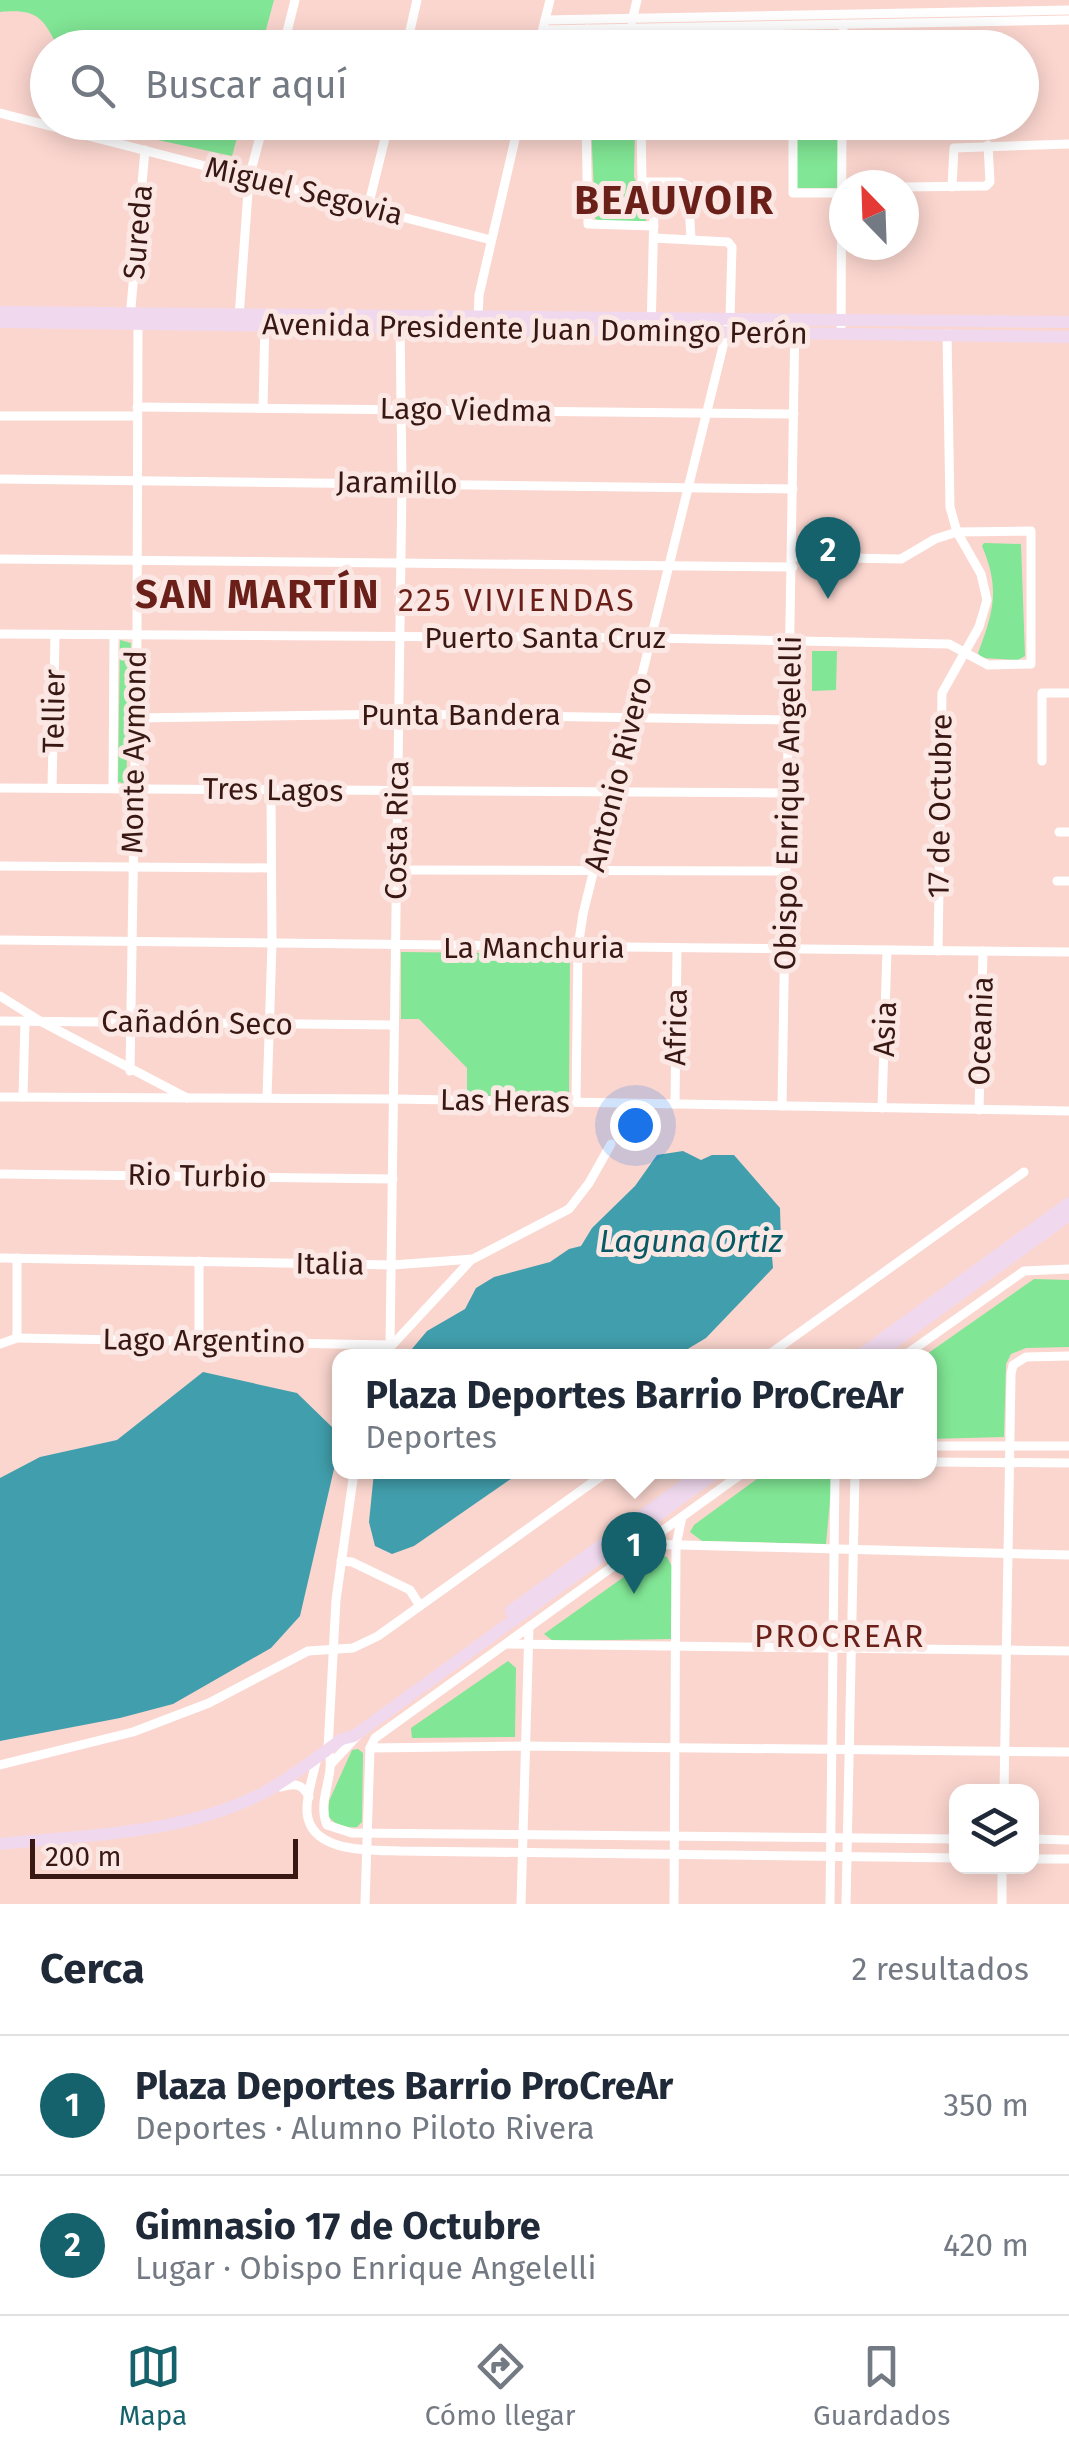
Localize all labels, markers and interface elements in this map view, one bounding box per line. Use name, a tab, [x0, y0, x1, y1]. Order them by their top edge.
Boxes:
search box	[30, 30, 1039, 140]
icon: search	[65, 58, 120, 113]
text: Buscar aquí	[145, 62, 347, 108]
street label: Miguel Segovia	[201, 149, 407, 233]
north arrow	[829, 170, 919, 260]
district label: BEAUVOIR	[574, 177, 776, 225]
street label: Sureda	[116, 183, 160, 281]
street label: Avenida Presidente Juan Domingo Perón	[262, 306, 808, 352]
street label: Lago Viedma	[379, 390, 553, 430]
street label: Jaramillo	[336, 464, 458, 502]
pin: 2	[796, 516, 860, 599]
district label: SAN MARTÍN	[135, 569, 381, 619]
district label: 225 VIVIENDAS	[398, 581, 636, 619]
street label: Puerto Santa Cruz	[424, 620, 666, 656]
street label: Obispo Enrique Angelelli	[767, 635, 809, 971]
street label: Monte Aymond	[114, 650, 154, 854]
street label: Tellier	[35, 668, 73, 753]
street label: Antonio Rivero	[576, 673, 660, 875]
street label: Punta Bandera	[361, 697, 561, 733]
street label: 17 de Octubre	[920, 713, 960, 899]
street label: Costa Rica	[378, 760, 416, 900]
street label: Tres Lagos	[202, 771, 344, 809]
street label: La Manchuria	[443, 930, 625, 966]
street label: Oceania	[961, 976, 1001, 1086]
street label: Africa	[657, 988, 695, 1066]
street label: Asia	[866, 1000, 904, 1058]
street label: Cañadón Seco	[101, 1003, 293, 1043]
street label: Las Heras	[440, 1082, 570, 1120]
your location	[610, 1100, 661, 1151]
street label: Rio Turbio	[127, 1157, 267, 1195]
water label: Laguna Ortiz	[599, 1222, 783, 1260]
street label: Italia	[295, 1245, 365, 1283]
street label: Lago Argentino	[102, 1321, 306, 1361]
popup	[332, 1349, 937, 1479]
text: Plaza Deportes Barrio ProCreAr	[365, 1372, 904, 1418]
text: Deportes	[365, 1418, 497, 1456]
pin: 1	[602, 1512, 666, 1594]
district label: PROCREAR	[754, 1617, 926, 1655]
map controls	[949, 1784, 1039, 1874]
button: layers	[949, 1784, 1039, 1874]
scale bar	[30, 1834, 298, 1878]
text: 200 m	[45, 1840, 122, 1873]
text: Cerca	[40, 1944, 145, 1994]
text: 2 resultados	[851, 1950, 1029, 1988]
text: Plaza Deportes Barrio ProCreAr	[135, 2063, 673, 2109]
text: 1	[65, 2086, 80, 2124]
text: 350 m	[943, 2086, 1029, 2124]
text: Deportes · Alumno Piloto Rivera	[135, 2109, 595, 2147]
text: Gimnasio 17 de Octubre	[135, 2203, 541, 2249]
text: 2	[64, 2226, 81, 2264]
text: 420 m	[943, 2226, 1029, 2264]
text: Lugar · Obispo Enrique Angelelli	[135, 2249, 597, 2287]
tab: Mapa	[119, 2339, 187, 2432]
tab: Cómo llegar	[425, 2339, 576, 2432]
tab: Guardados	[813, 2339, 950, 2432]

